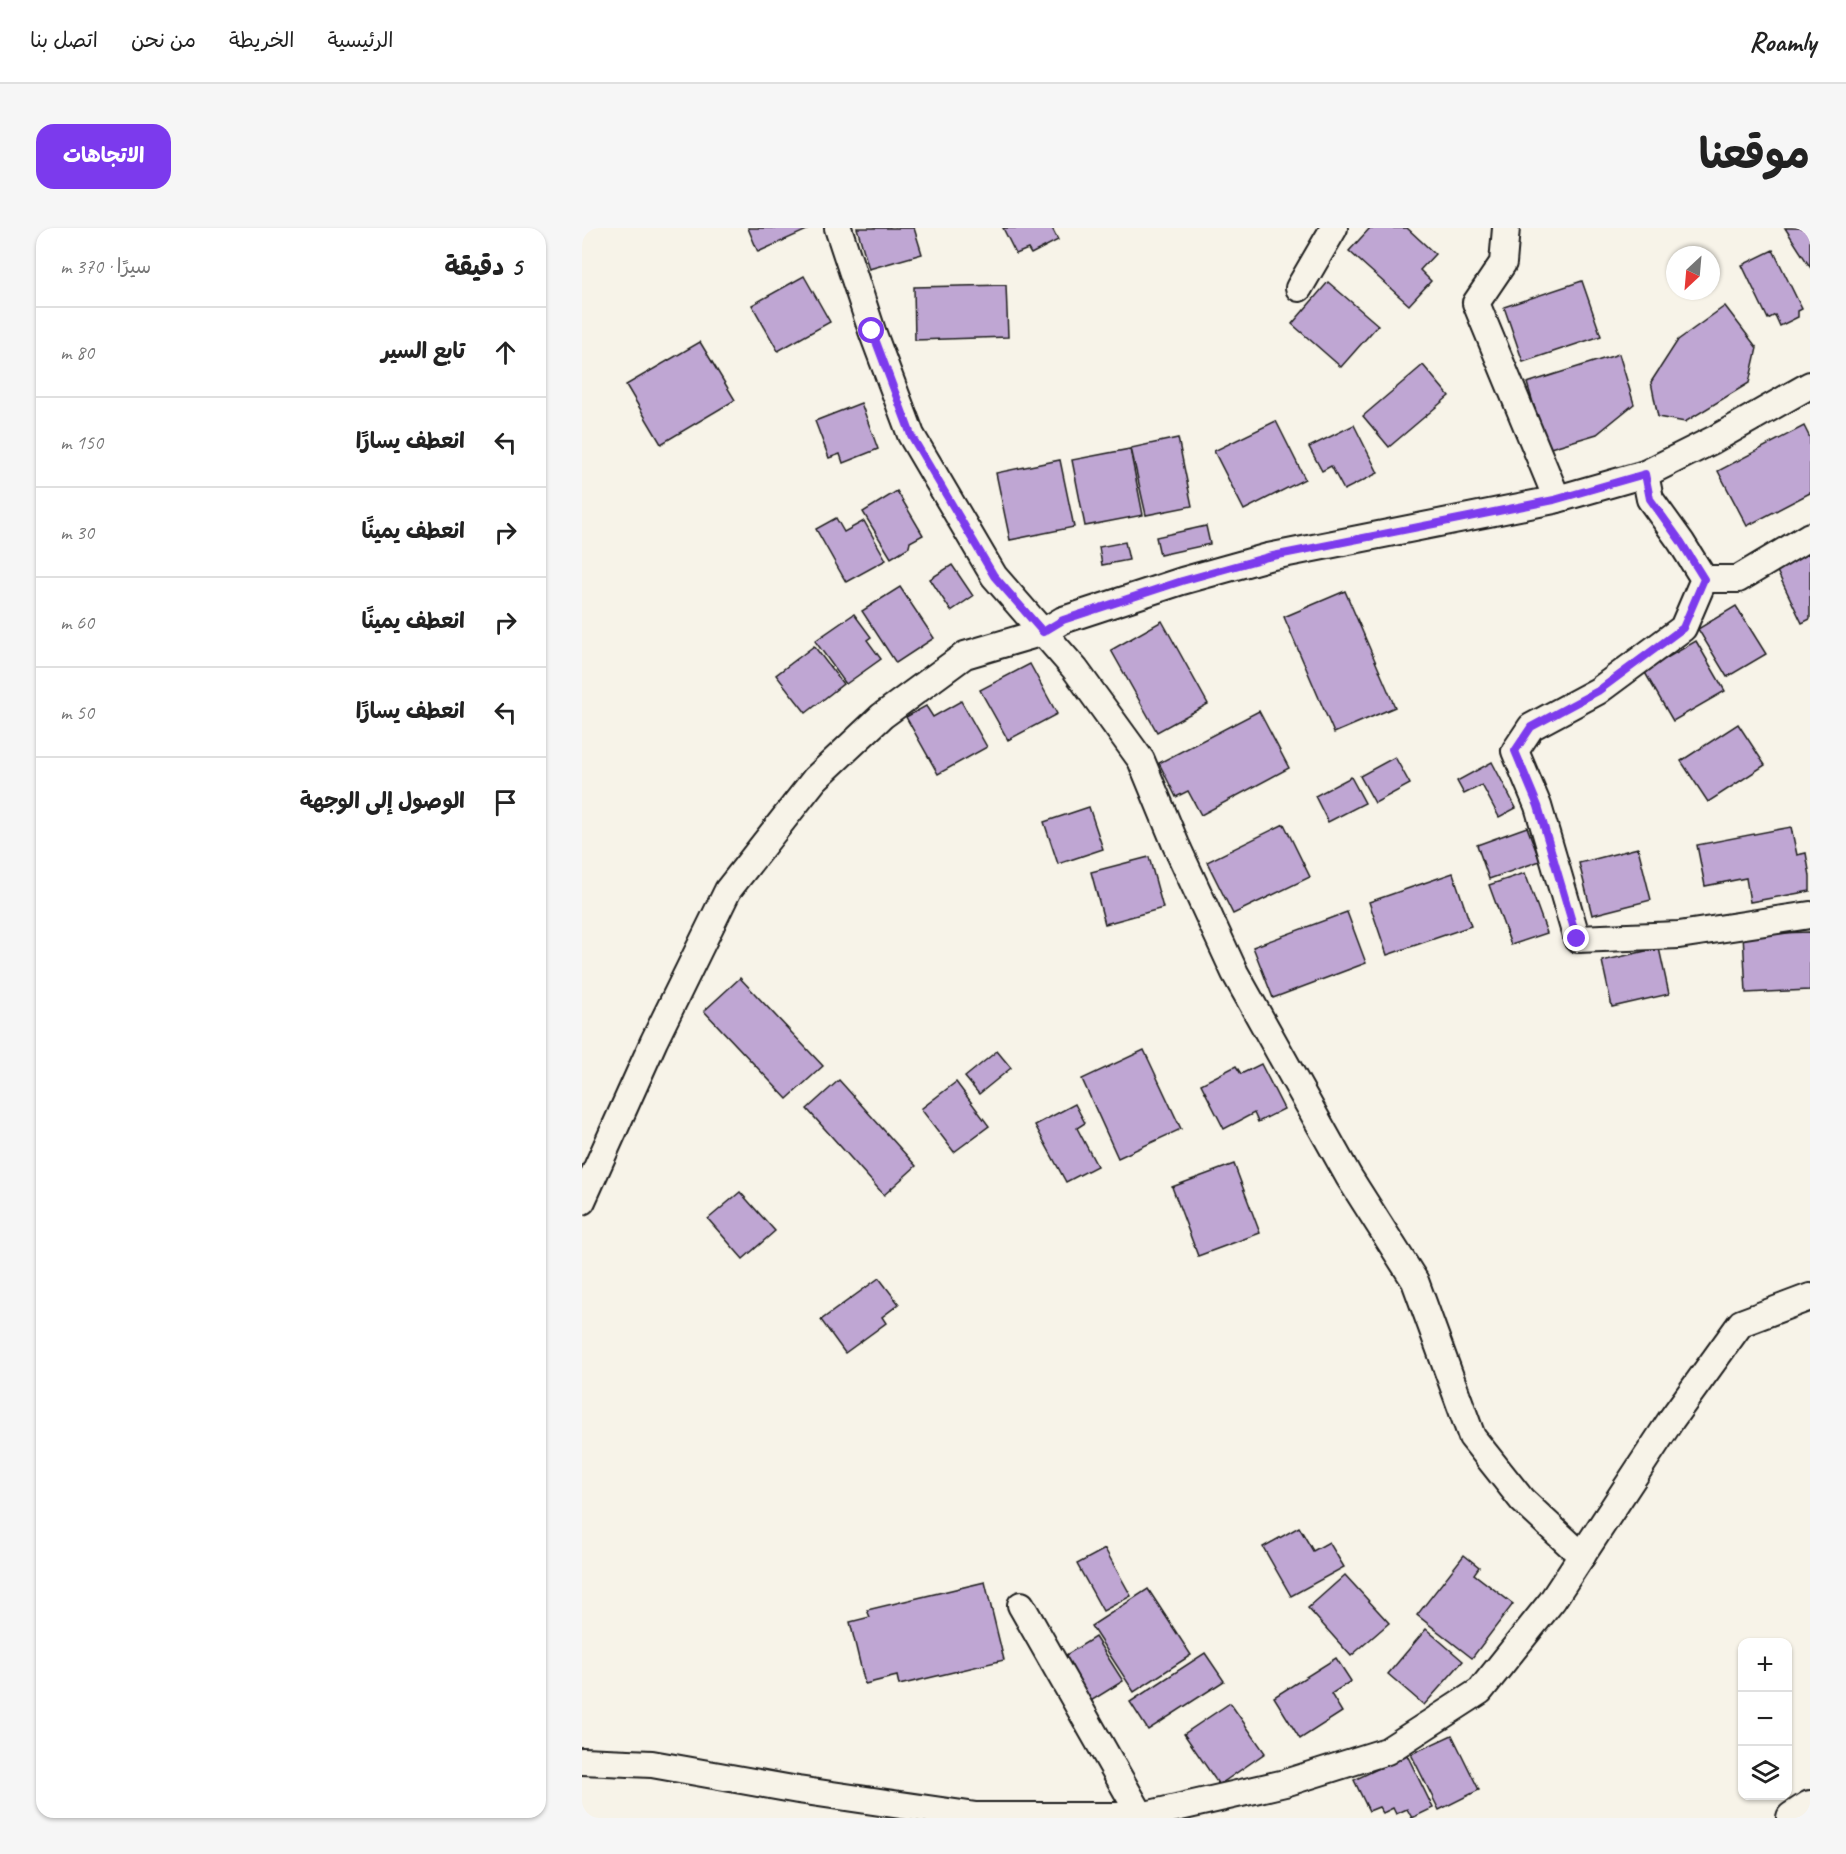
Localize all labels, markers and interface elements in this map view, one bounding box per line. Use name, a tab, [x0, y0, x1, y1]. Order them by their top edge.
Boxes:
text: Roamly	[1749, 24, 1816, 59]
text: اتصل بنا	[30, 27, 98, 53]
text: من نحن	[131, 27, 196, 53]
text: الخريطة	[229, 27, 295, 53]
text: الرئيسية	[328, 27, 393, 53]
button: الاتجاهات	[36, 124, 171, 189]
text: موقعنا	[1699, 128, 1810, 181]
north arrow	[1666, 246, 1720, 300]
text: 5 دقيقة	[444, 250, 522, 283]
text: سيرًا · 370 m	[60, 254, 151, 279]
route start	[858, 317, 884, 343]
icon: ahead	[489, 336, 522, 369]
text: تابع السير	[381, 337, 465, 365]
text: 80 m	[60, 340, 94, 365]
icon: left	[489, 426, 522, 459]
text: انعطف يسارًا	[356, 427, 465, 455]
text: 150 m	[60, 430, 103, 455]
icon: right	[489, 516, 522, 549]
text: انعطف يمينًا	[361, 517, 465, 545]
text: 30 m	[60, 520, 94, 545]
icon: right	[489, 606, 522, 639]
text: انعطف يمينًا	[361, 607, 465, 635]
text: 60 m	[60, 610, 94, 635]
icon: left	[489, 696, 522, 729]
text: انعطف يسارًا	[356, 697, 465, 725]
text: 50 m	[60, 700, 94, 725]
icon: arrive	[489, 786, 522, 819]
text: الوصول إلى الوجهة	[300, 787, 465, 815]
route end	[1563, 925, 1589, 951]
map controls	[1738, 1638, 1792, 1800]
button: +	[1738, 1638, 1792, 1692]
button: −	[1738, 1692, 1792, 1746]
button: layers	[1738, 1746, 1792, 1800]

